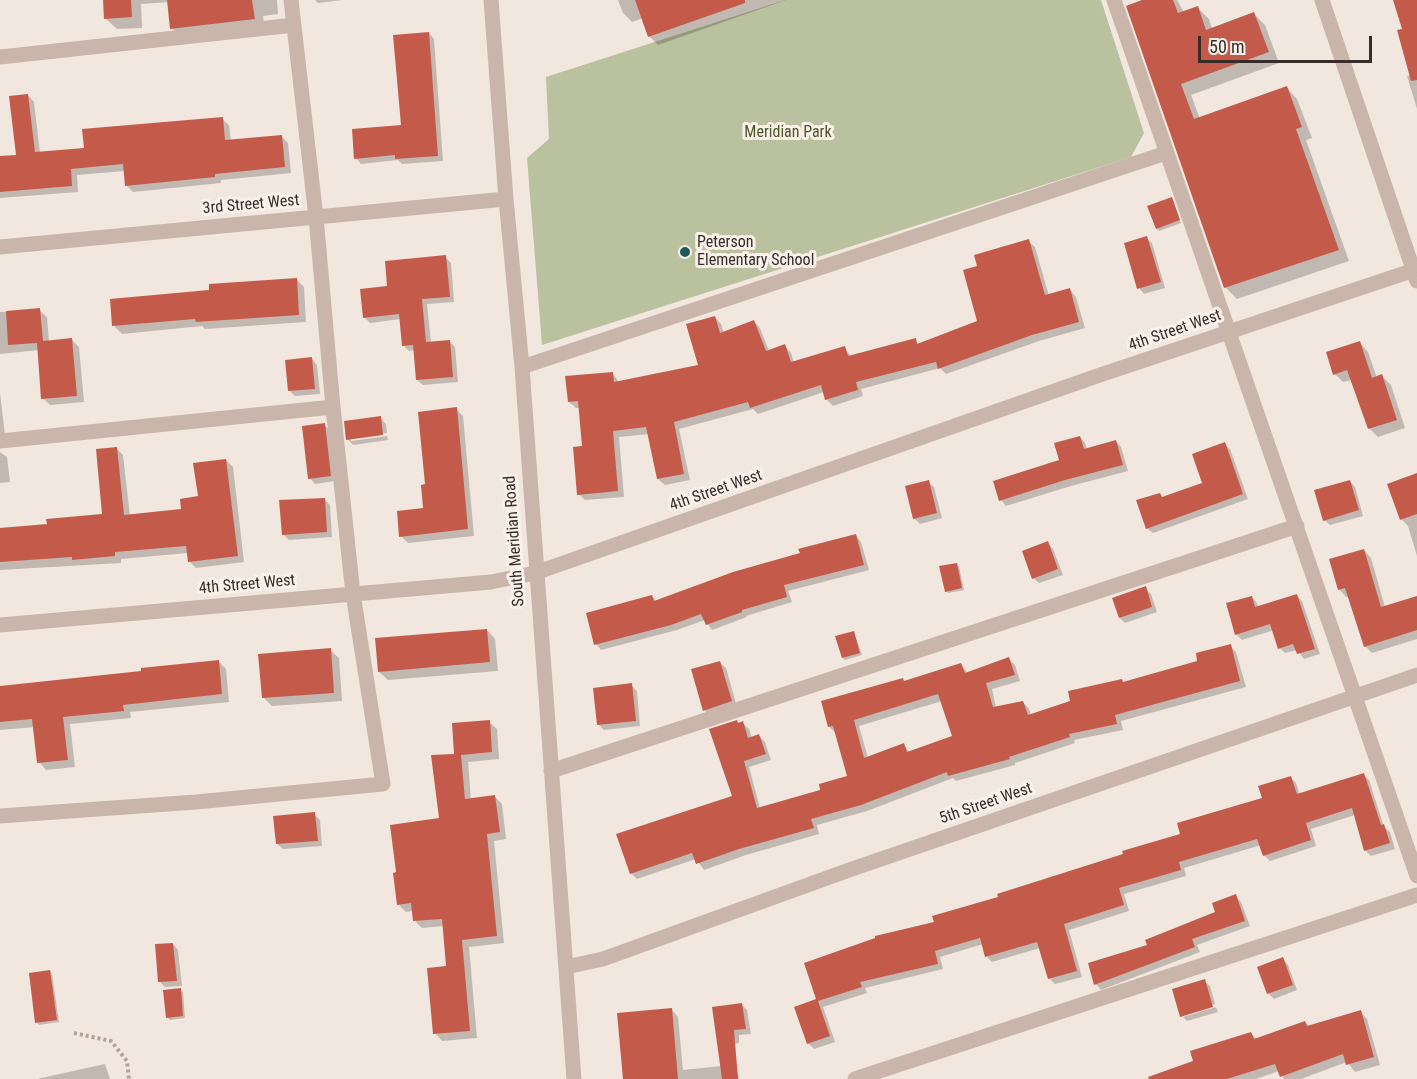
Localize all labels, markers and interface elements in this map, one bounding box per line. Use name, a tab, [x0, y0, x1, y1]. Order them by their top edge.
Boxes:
scale bar	[1201, 24, 1375, 62]
text: 50 m	[1209, 36, 1244, 57]
park label: Meridian Park	[744, 123, 832, 143]
street label: 3rd Street West	[202, 191, 300, 219]
place label: Peterson Elementary School	[697, 233, 814, 271]
marker: Peterson Elementary School	[678, 245, 692, 259]
street label: 4th Street West	[1126, 306, 1224, 356]
street label: 4th Street West	[667, 466, 765, 516]
street label: South Meridian Road	[501, 475, 529, 607]
street label: 4th Street West	[198, 571, 296, 599]
street label: 5th Street West	[937, 779, 1035, 829]

